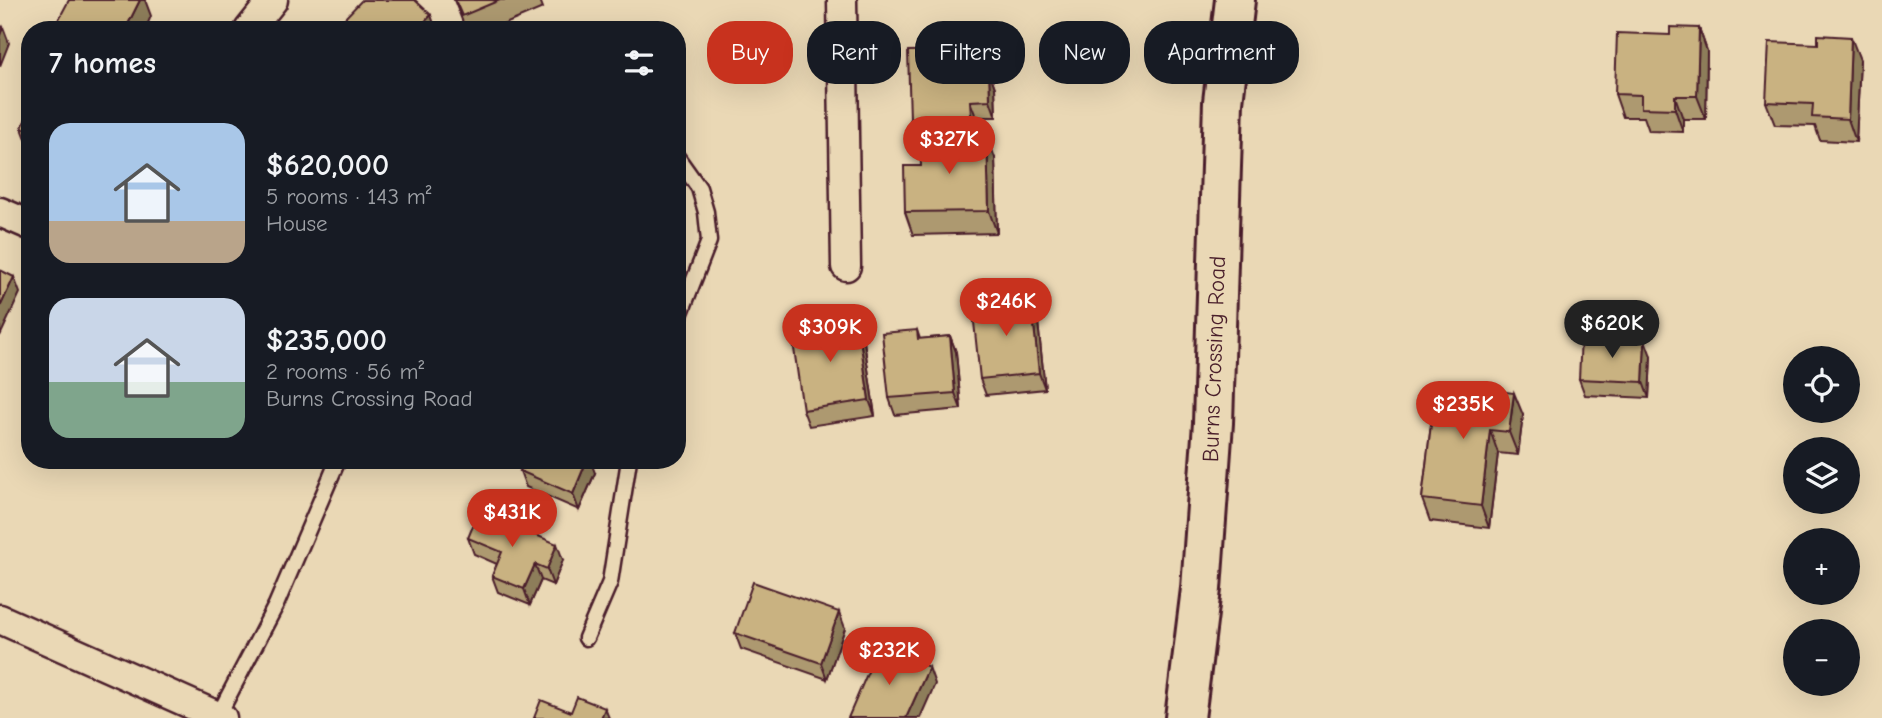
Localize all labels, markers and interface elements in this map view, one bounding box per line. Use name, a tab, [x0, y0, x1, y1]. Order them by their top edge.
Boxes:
chip: Buy	[707, 21, 793, 84]
chip: Rent	[807, 21, 901, 84]
chip: Filters	[915, 21, 1025, 84]
chip: New	[1039, 21, 1130, 84]
chip: Apartment	[1144, 21, 1299, 84]
icon: filters	[620, 44, 658, 82]
text: 7 homes	[49, 46, 156, 81]
pin: $327K	[900, 116, 998, 176]
text: $327K	[919, 125, 979, 152]
text: $620,000	[266, 148, 389, 183]
icon: home	[105, 151, 189, 235]
text: 5 rooms · 143 m²	[266, 183, 432, 210]
text: House	[266, 210, 328, 237]
street label: Burns Crossing Road	[1197, 255, 1231, 463]
pin: $246K	[957, 278, 1055, 338]
text: $246K	[976, 287, 1036, 314]
pin: $620K	[1563, 300, 1661, 360]
pin: $309K	[781, 304, 879, 364]
text: $620K	[1580, 309, 1644, 336]
text: $309K	[798, 313, 862, 340]
text: $235,000	[266, 323, 387, 358]
icon: home	[105, 326, 189, 410]
map controls	[1783, 346, 1860, 696]
button: locate	[1783, 346, 1860, 423]
text: 2 rooms · 56 m²	[266, 358, 424, 385]
pin: $235K	[1414, 382, 1512, 441]
text: Burns Crossing Road	[266, 385, 473, 412]
text: $235K	[1432, 390, 1494, 417]
button: layers	[1783, 437, 1860, 514]
pin: $431K	[463, 490, 561, 549]
text: $431K	[483, 498, 541, 525]
button: +	[1783, 528, 1860, 605]
button: −	[1783, 619, 1860, 696]
pin: $232K	[840, 628, 938, 687]
text: $232K	[858, 636, 920, 663]

